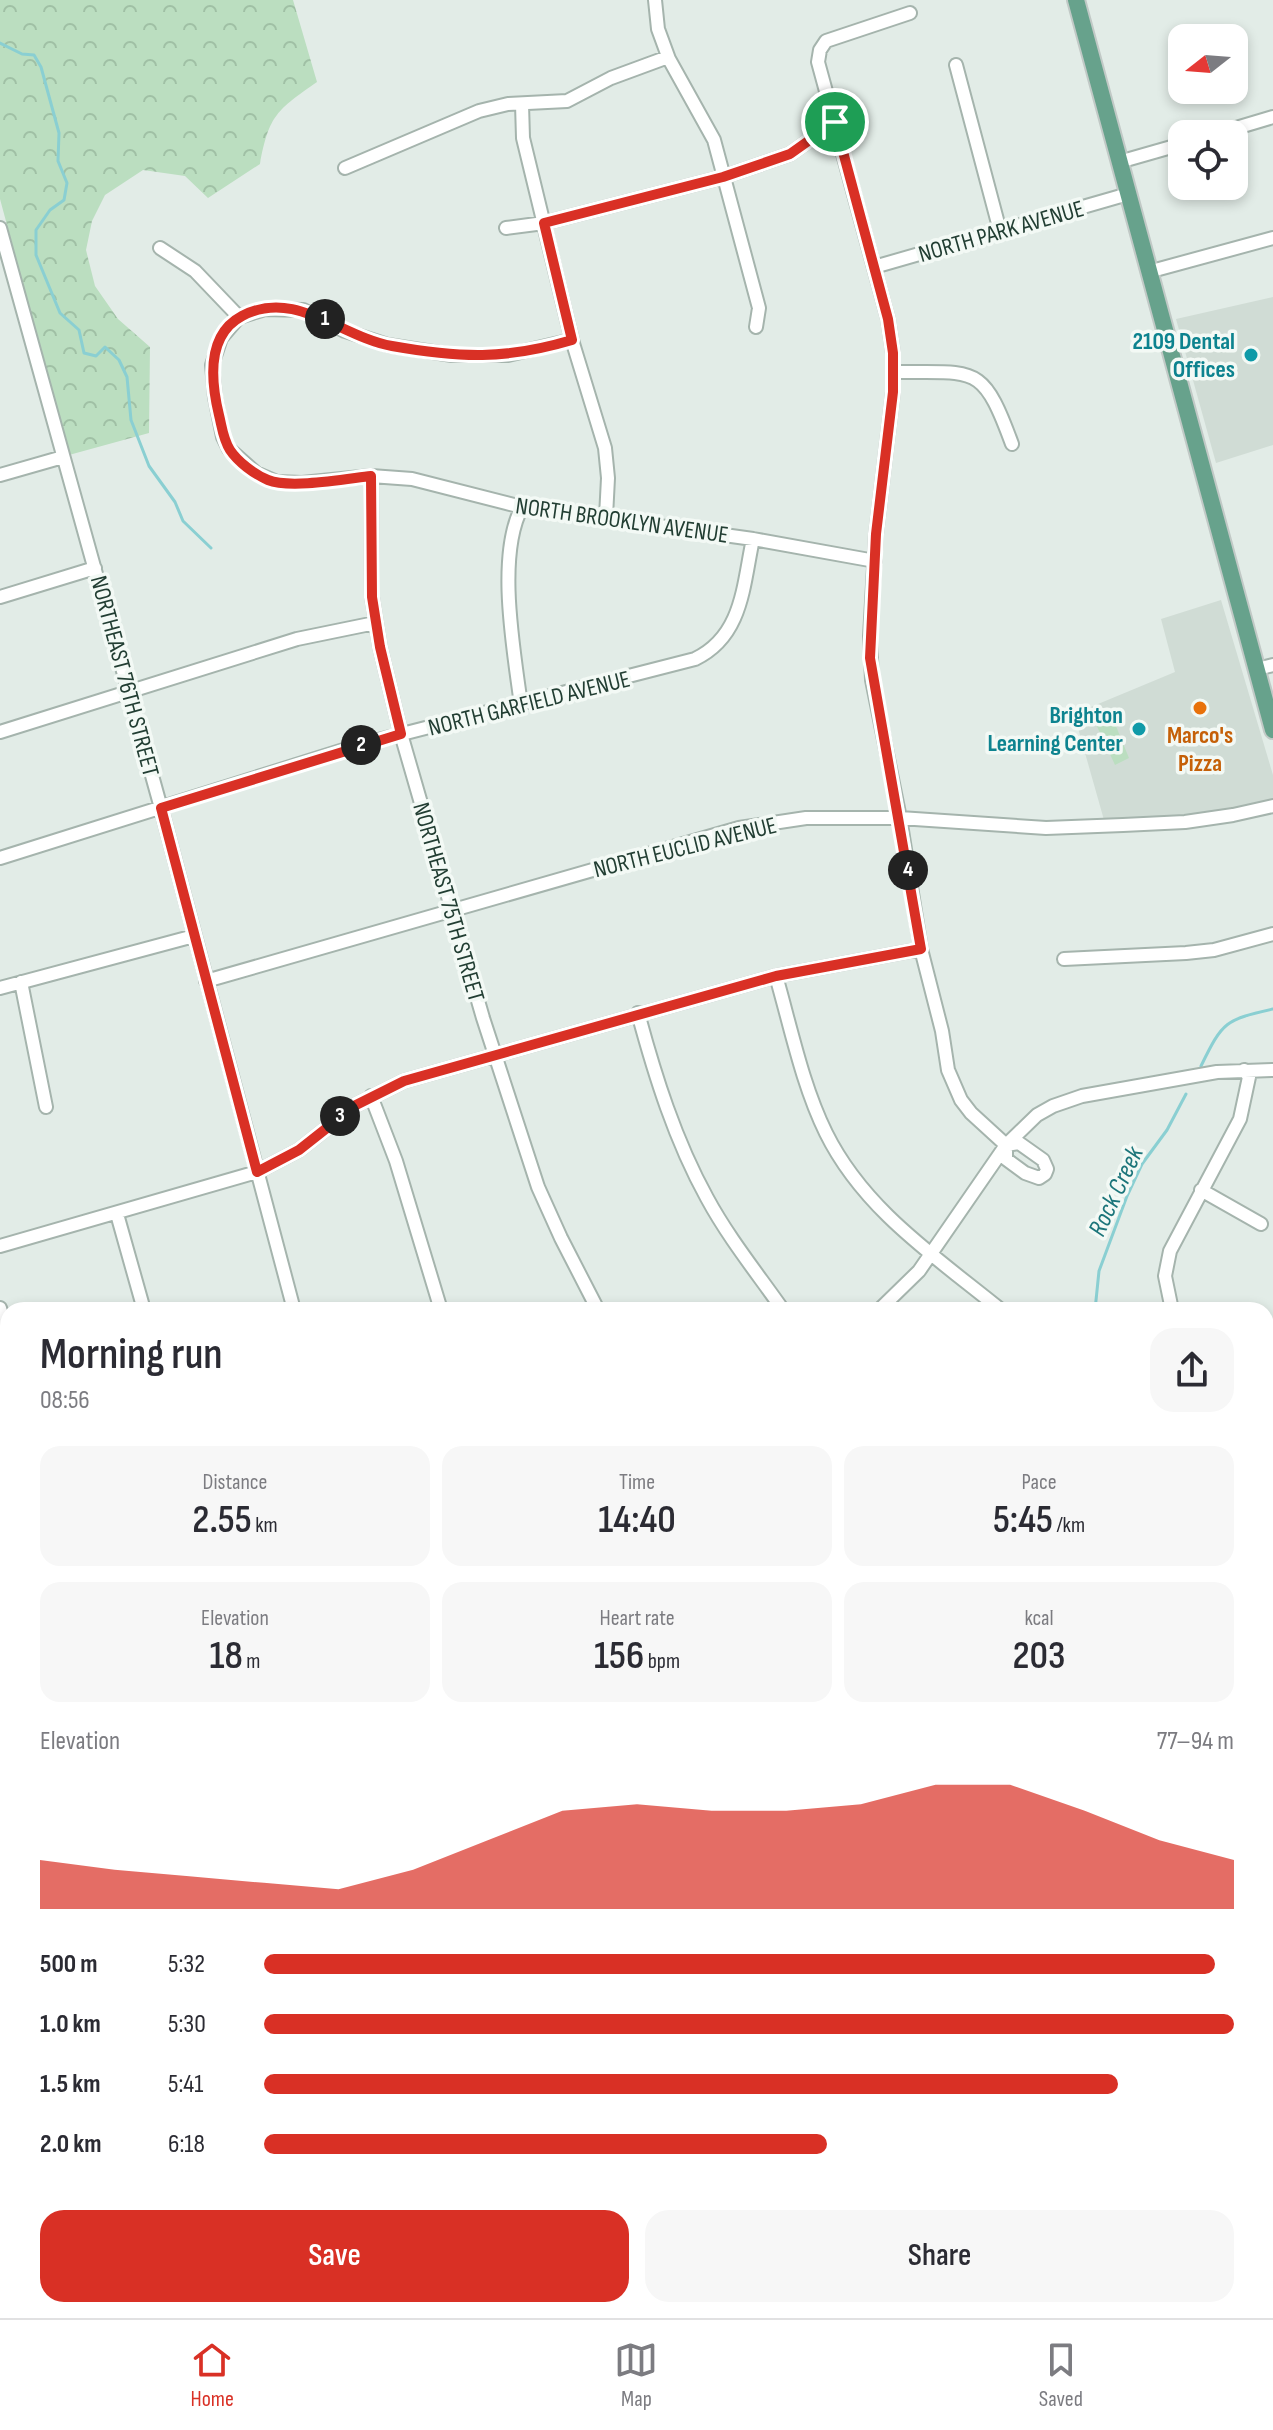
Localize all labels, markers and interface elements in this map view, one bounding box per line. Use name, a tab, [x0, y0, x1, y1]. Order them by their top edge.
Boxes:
north arrow	[1168, 24, 1248, 104]
map controls	[1168, 24, 1248, 200]
pin	[801, 88, 869, 156]
icon: arrive	[813, 100, 857, 144]
button: locate	[1168, 120, 1248, 200]
street label: NORTH PARK AVENUE	[915, 194, 1087, 269]
pin: 1	[305, 299, 345, 339]
text: 1	[321, 305, 329, 332]
place label: 2109 Dental Offices	[1132, 327, 1235, 384]
marker: 2109 Dental Offices	[1242, 346, 1260, 364]
street label: NORTH BROOKLYN AVENUE	[514, 491, 730, 550]
street label: NORTHEAST 76TH STREET	[84, 573, 165, 780]
street label: NORTH GARFIELD AVENUE	[425, 664, 633, 743]
marker: Marco's Pizza	[1191, 699, 1209, 717]
place label: Brighton Learning Center	[987, 701, 1124, 758]
marker: Brighton Learning Center	[1130, 720, 1148, 738]
place label: Marco's Pizza	[1167, 721, 1233, 778]
pin: 2	[341, 725, 381, 765]
text: 2	[356, 731, 366, 758]
street label: NORTHEAST 75TH STREET	[406, 799, 491, 1005]
street label: NORTH EUCLID AVENUE	[591, 811, 780, 884]
pin: 4	[888, 850, 928, 890]
text: 4	[903, 856, 913, 883]
pin: 3	[320, 1096, 360, 1136]
text: 3	[335, 1102, 345, 1129]
water label: Rock Creek	[1082, 1141, 1151, 1241]
text: Morning run	[40, 1328, 223, 1381]
button: share	[1150, 1328, 1234, 1412]
text: 08:56	[40, 1385, 90, 1416]
text: Distance	[203, 1469, 267, 1496]
text: Time	[619, 1469, 655, 1496]
text: Pace	[1021, 1469, 1057, 1496]
text: 2.55	[192, 1496, 252, 1544]
text: 14:40	[598, 1496, 676, 1544]
text: 5:45	[993, 1496, 1053, 1544]
text: km	[252, 1512, 278, 1539]
text: /km	[1053, 1512, 1085, 1539]
text: Elevation	[201, 1605, 269, 1632]
text: Heart rate	[599, 1605, 675, 1632]
text: kcal	[1024, 1605, 1054, 1632]
text: 18	[210, 1632, 243, 1680]
text: 156	[594, 1632, 644, 1680]
text: 203	[1012, 1632, 1066, 1680]
text: m	[243, 1648, 260, 1675]
text: bpm	[644, 1648, 680, 1675]
text: Elevation	[40, 1726, 120, 1757]
text: 77–94 m	[1157, 1726, 1234, 1757]
text: 500 m	[40, 1949, 97, 1980]
text: 5:32	[168, 1949, 205, 1980]
text: 1.0 km	[40, 2009, 101, 2040]
text: 5:30	[168, 2009, 206, 2040]
text: 1.5 km	[40, 2069, 100, 2100]
text: 5:41	[168, 2069, 203, 2100]
text: 2.0 km	[40, 2129, 101, 2160]
text: 6:18	[168, 2129, 205, 2160]
button: Save	[40, 2210, 629, 2302]
button: Share	[645, 2210, 1234, 2302]
tab: Home	[190, 2338, 234, 2413]
tab: Map	[614, 2338, 658, 2413]
tab: Saved	[1039, 2338, 1083, 2413]

